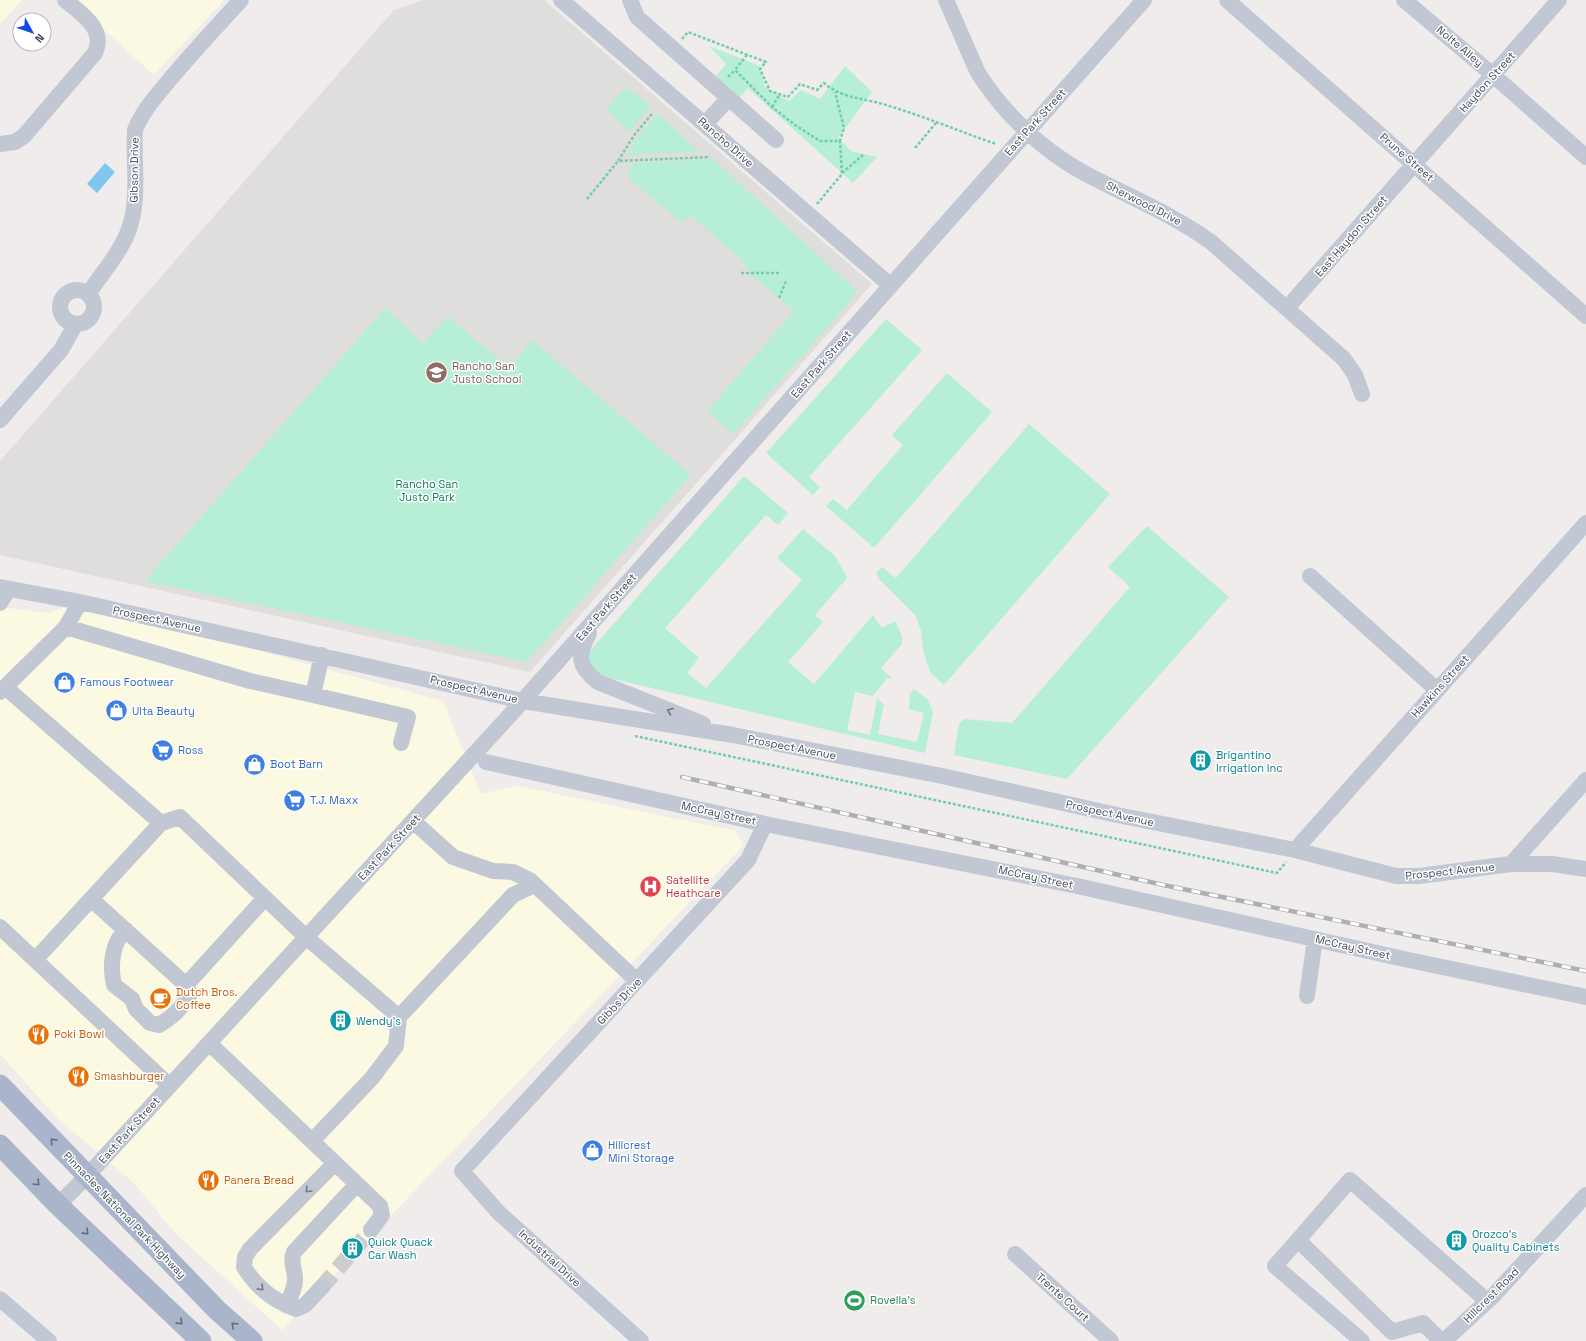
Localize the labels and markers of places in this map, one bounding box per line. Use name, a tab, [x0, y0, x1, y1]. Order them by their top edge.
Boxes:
school or university icon: Rancho San Justo School	[423, 359, 449, 385]
place label: Rancho San Justo School	[452, 359, 522, 386]
shop icon: Famous Footwear	[51, 669, 77, 695]
place label: Famous Footwear	[80, 675, 174, 689]
shop icon: Ulta Beauty	[103, 698, 129, 724]
place label: Ulta Beauty	[132, 704, 195, 718]
supermarket icon: Ross	[150, 737, 176, 763]
place label: Ross	[178, 743, 204, 757]
building icon: Brigantino Irrigation Inc	[1187, 748, 1213, 774]
place label: Brigantino Irrigation Inc	[1216, 748, 1283, 775]
shop icon: Boot Barn	[241, 751, 267, 777]
place label: Boot Barn	[270, 757, 323, 771]
supermarket icon: T.J. Maxx	[282, 787, 308, 813]
place label: T.J. Maxx	[310, 793, 359, 807]
hospital icon: Satellite Heathcare	[638, 873, 664, 899]
place label: Satellite Heathcare	[666, 873, 721, 900]
cafe icon: Dutch Bros. Coffee	[148, 985, 174, 1011]
place label: Dutch Bros. Coffee	[176, 985, 238, 1012]
building icon: Wendy's	[327, 1008, 353, 1034]
place label: Wendy's	[356, 1014, 401, 1028]
restaurant icon: Poki Bowl	[25, 1021, 51, 1047]
place label: Poki Bowl	[54, 1027, 104, 1041]
restaurant icon: Smashburger	[66, 1063, 92, 1089]
place label: Smashburger	[94, 1069, 165, 1083]
shop icon: Hillcrest Mini Storage	[580, 1138, 606, 1164]
place label: Hillcrest Mini Storage	[608, 1138, 675, 1165]
restaurant icon: Panera Bread	[195, 1167, 221, 1193]
place label: Panera Bread	[224, 1173, 294, 1187]
building icon: Orozco's Quality Cabinets	[1444, 1227, 1470, 1253]
place label: Orozco's Quality Cabinets	[1472, 1227, 1560, 1254]
building icon: Quick Quack Car Wash	[339, 1235, 365, 1261]
place label: Quick Quack Car Wash	[368, 1235, 433, 1262]
sports icon: Rovella's	[841, 1287, 867, 1313]
place label: Rovella's	[870, 1293, 916, 1307]

